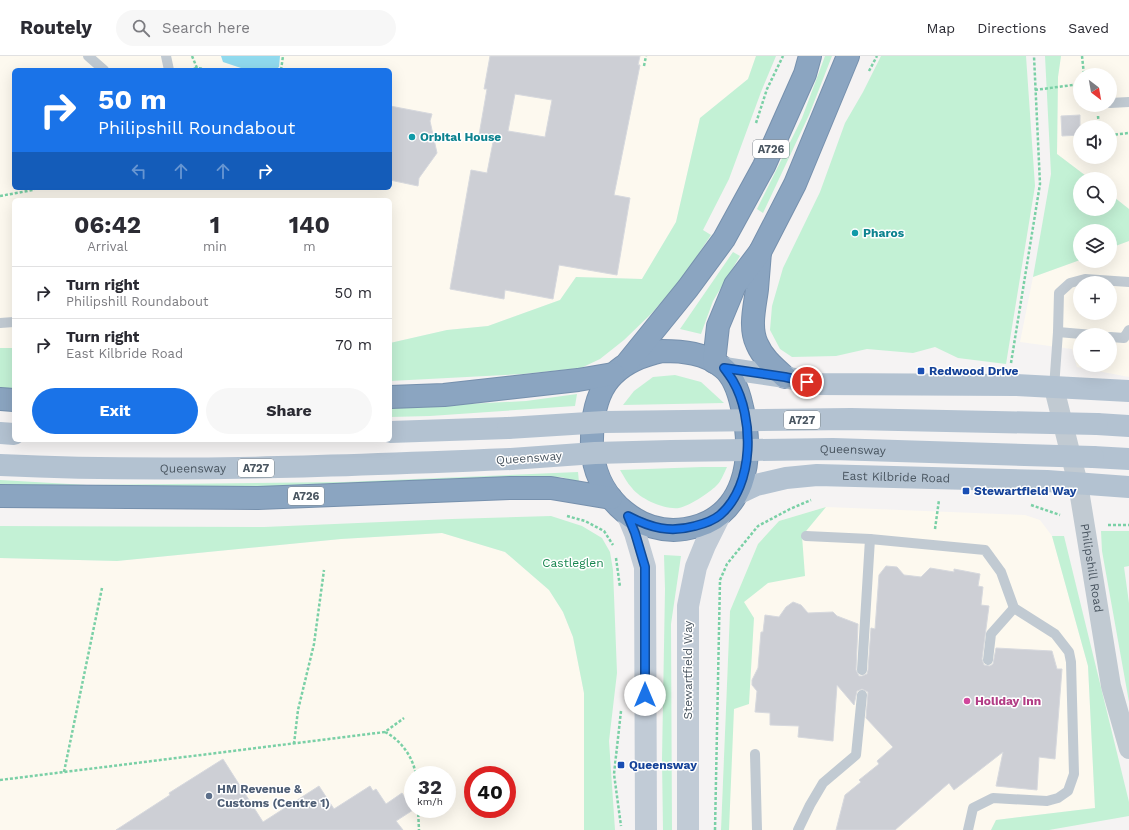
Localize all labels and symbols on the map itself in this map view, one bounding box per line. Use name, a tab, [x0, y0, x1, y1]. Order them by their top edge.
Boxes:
north arrow	[1073, 68, 1117, 112]
place label: Orbital House	[420, 130, 501, 144]
marker: Orbital House	[407, 132, 417, 142]
road number: A726	[753, 140, 789, 158]
place label: Pharos	[863, 226, 905, 240]
marker: Pharos	[850, 228, 860, 238]
place label: Redwood Drive	[929, 364, 1019, 378]
pin	[790, 365, 824, 399]
marker: Redwood Drive	[916, 366, 926, 376]
road number: A727	[784, 411, 820, 429]
street label: Queensway	[820, 442, 887, 458]
street label: Queensway	[496, 449, 563, 467]
road number: A727	[238, 459, 274, 477]
street label: Queensway	[160, 461, 227, 476]
street label: East Kilbride Road	[842, 469, 950, 485]
place label: Stewartfield Way	[974, 484, 1077, 498]
marker: Stewartfield Way	[961, 486, 971, 496]
road number: A726	[288, 487, 324, 505]
street label: Philipshill Road	[1078, 523, 1106, 613]
park label: Castleglen	[542, 556, 604, 570]
street label: Stewartfield Way	[681, 620, 695, 720]
position arrow	[624, 674, 666, 716]
place label: Holiday Inn	[975, 694, 1041, 708]
marker: Holiday Inn	[962, 696, 972, 706]
place label: Queensway	[629, 758, 697, 772]
marker: Queensway	[616, 760, 626, 770]
speed limit sign: 40	[464, 766, 516, 818]
place label: HM Revenue & Customs (Centre 1)	[217, 782, 330, 810]
marker: HM Revenue & Customs (Centre 1)	[204, 791, 214, 801]

